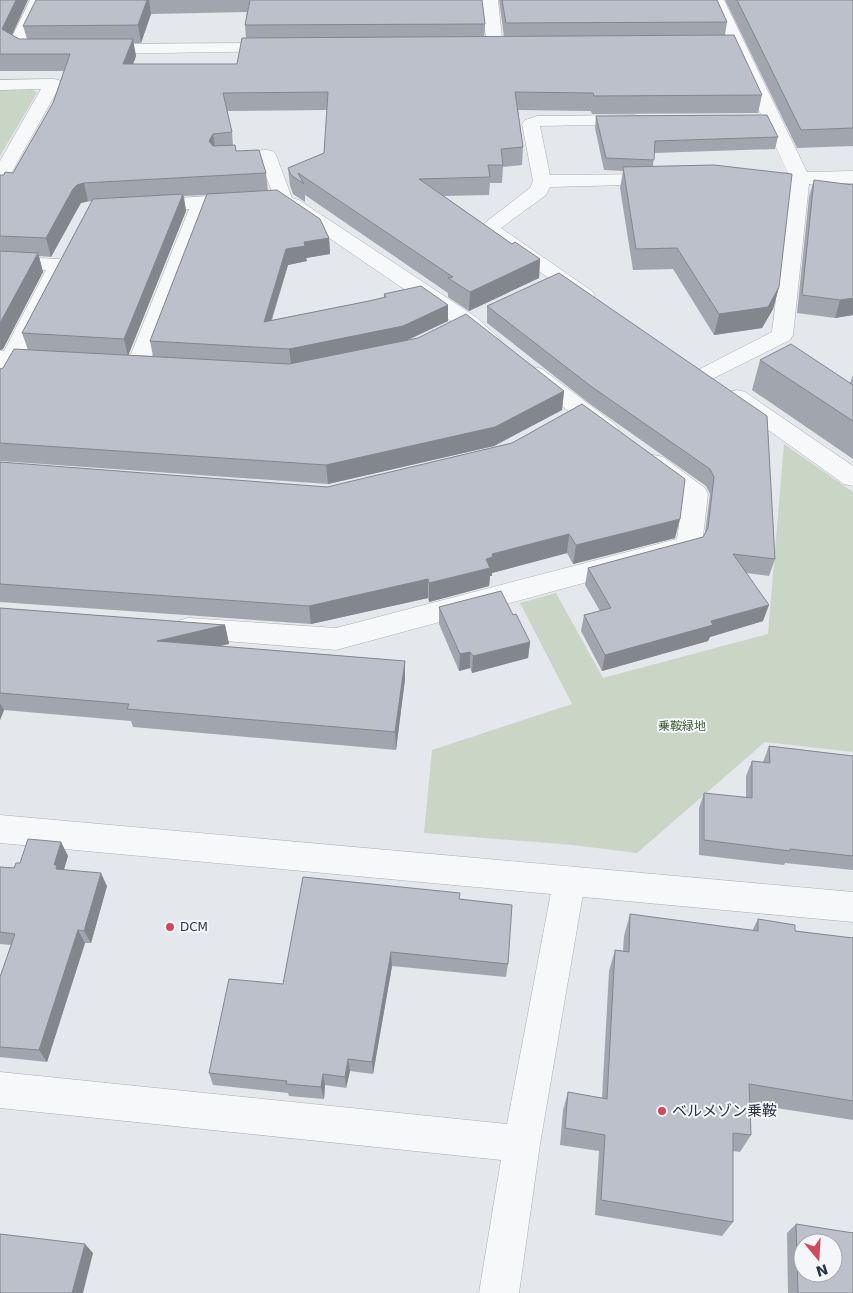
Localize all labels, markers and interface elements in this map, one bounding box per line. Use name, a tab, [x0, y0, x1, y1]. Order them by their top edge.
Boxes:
park label: 乗鞍緑地	[658, 719, 706, 733]
place label: DCM	[180, 920, 208, 934]
marker: DCM	[164, 921, 176, 933]
place label: ベルメゾン乗鞍	[672, 1102, 777, 1120]
marker: ベルメゾン乗鞍	[656, 1105, 668, 1117]
north arrow	[793, 1233, 843, 1283]
text: N	[814, 1261, 830, 1280]

